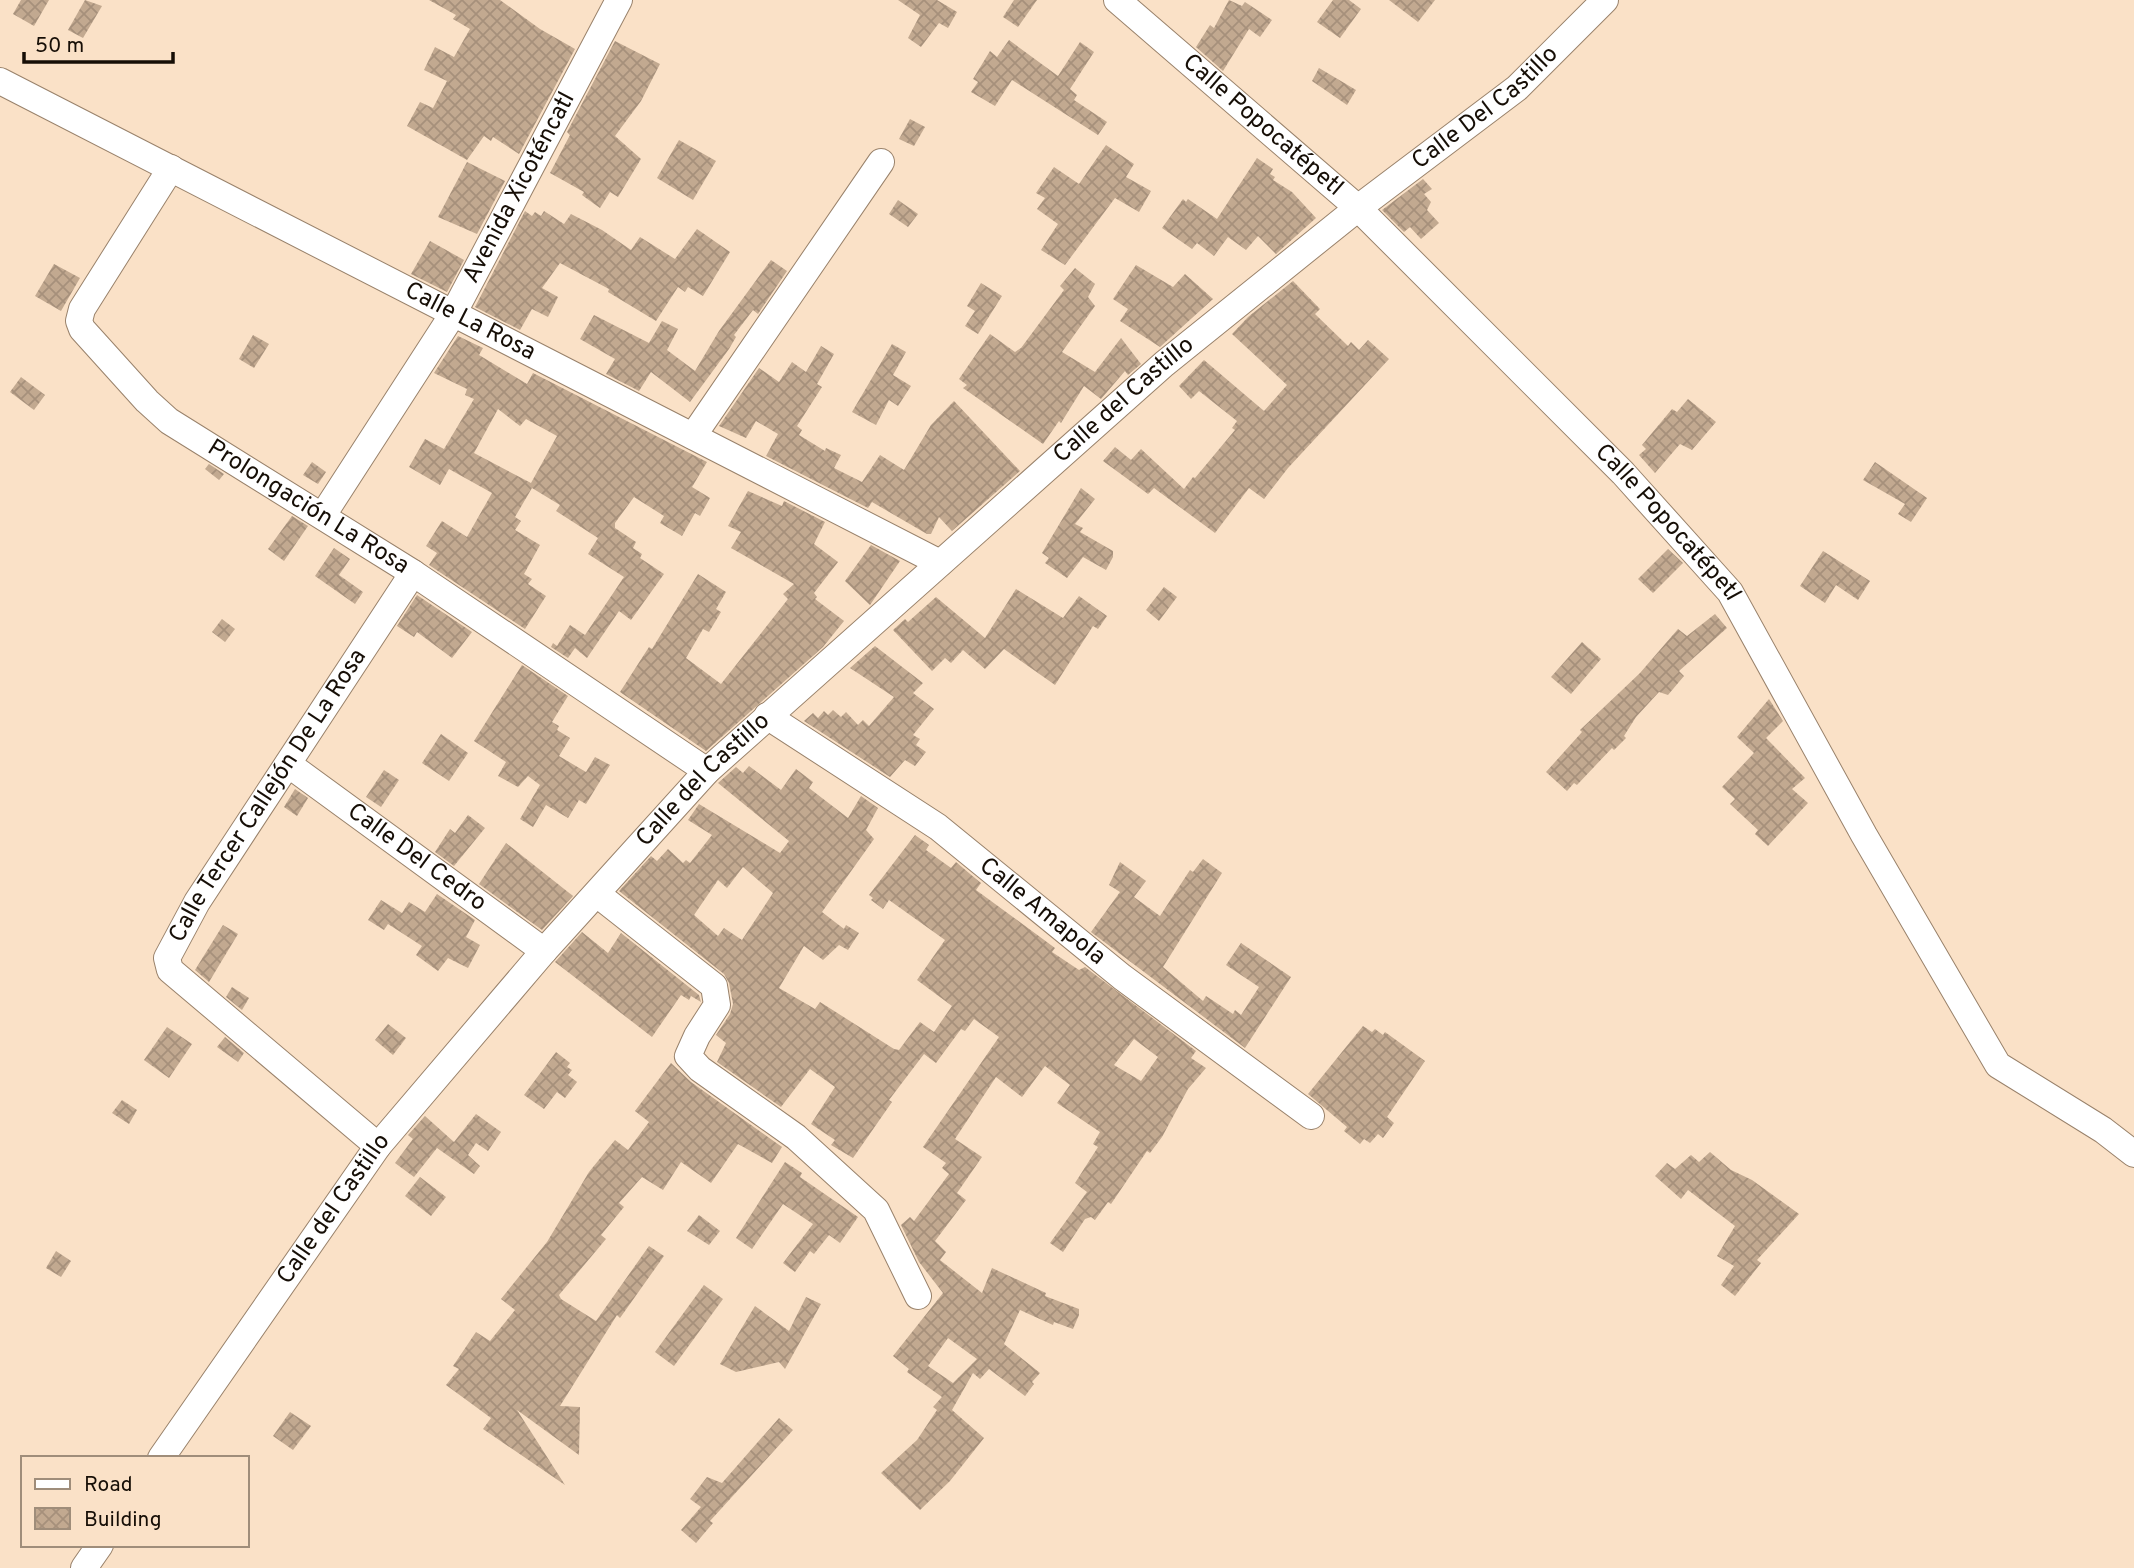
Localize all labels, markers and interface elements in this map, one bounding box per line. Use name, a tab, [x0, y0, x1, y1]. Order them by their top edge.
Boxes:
scale bar	[24, 21, 173, 65]
text: 50 m	[35, 33, 84, 60]
street label: Calle Del Castillo	[1406, 40, 1565, 177]
street label: Calle Popocatépetl	[1176, 48, 1349, 203]
street label: Avenida Xicoténcatl	[457, 87, 582, 289]
street label: Calle La Rosa	[399, 276, 540, 368]
street label: Calle del Castillo	[1047, 330, 1201, 470]
street label: Prolongación La Rosa	[201, 433, 414, 582]
street label: Calle Popocatépetl	[1588, 438, 1747, 606]
street label: Calle Tercer Callejón De La Rosa	[163, 644, 374, 948]
street label: Calle del Castillo	[630, 707, 777, 854]
street label: Calle Del Cedro	[341, 797, 492, 919]
street label: Calle Amapola	[973, 851, 1111, 972]
street label: Calle del Castillo	[271, 1127, 397, 1291]
legend	[21, 1456, 248, 1547]
text: Road	[84, 1472, 133, 1499]
text: Building	[84, 1507, 162, 1534]

